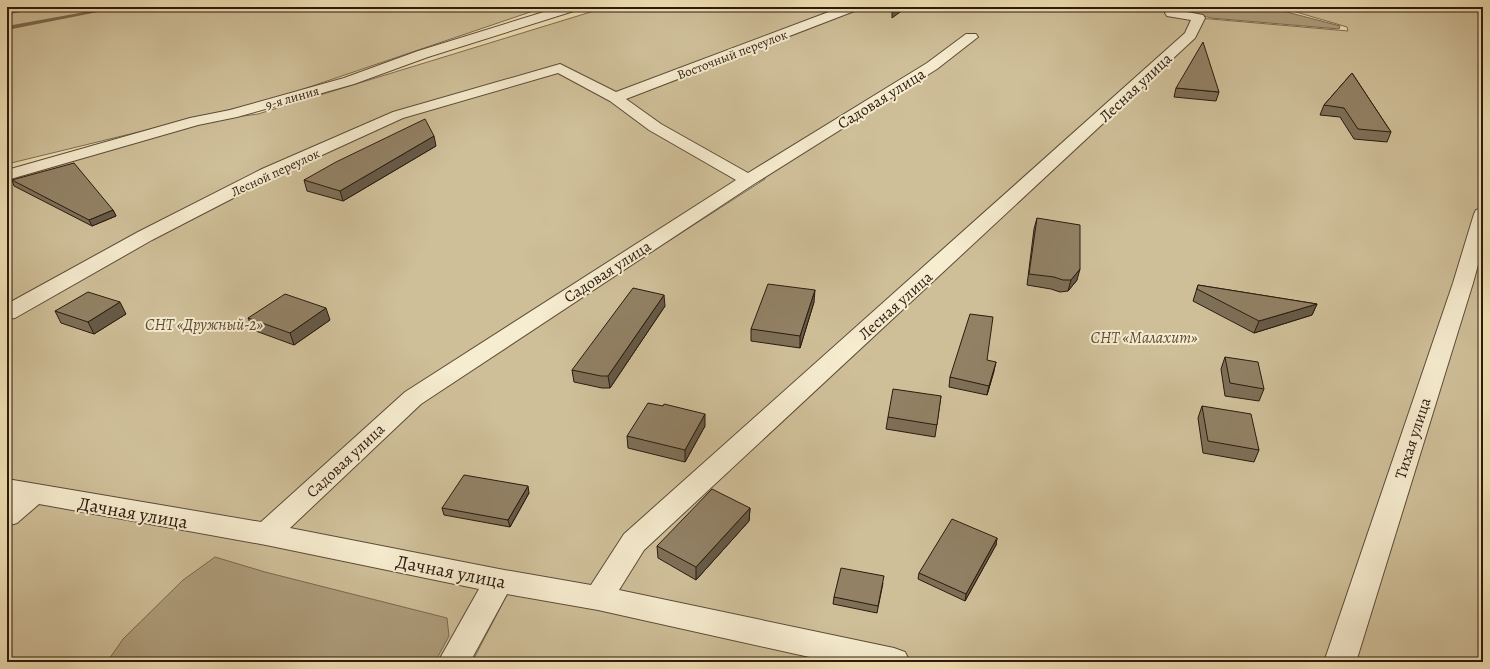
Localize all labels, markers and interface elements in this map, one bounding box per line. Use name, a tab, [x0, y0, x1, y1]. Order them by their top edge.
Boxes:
street label: Восточный переулок	[675, 26, 790, 83]
street label: Лесная улица	[1094, 48, 1178, 127]
street label: Садовая улица	[833, 63, 930, 135]
street label: 9-я линия	[263, 82, 321, 113]
street label: Лесной переулок	[228, 144, 322, 200]
street label: Садовая улица	[560, 235, 656, 308]
street label: Лесная улица	[854, 266, 938, 345]
park label: СНТ «Дружный-2»	[145, 314, 263, 336]
park label: СНТ «Малахит»	[1090, 327, 1198, 349]
street label: Тихая улица	[1389, 394, 1437, 482]
street label: Садовая улица	[302, 418, 390, 503]
street label: Дачная улица	[76, 491, 190, 535]
street label: Дачная улица	[394, 549, 508, 595]

